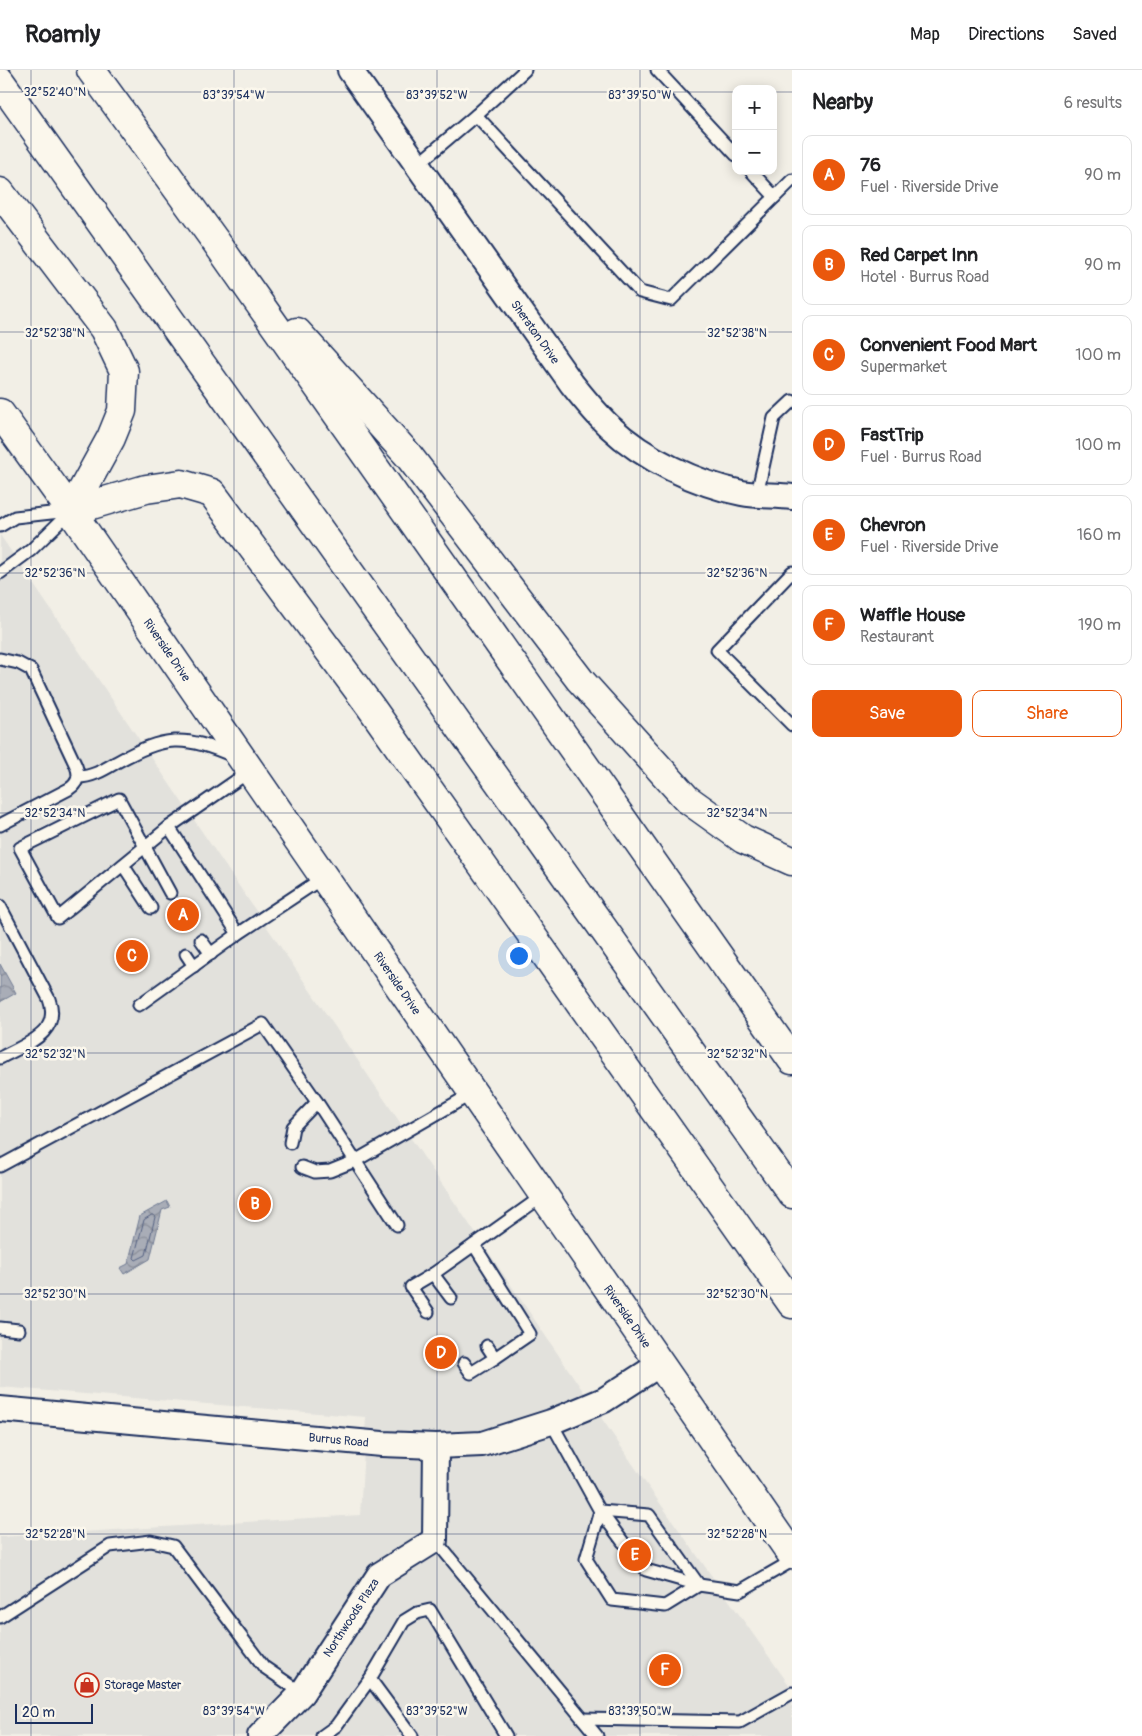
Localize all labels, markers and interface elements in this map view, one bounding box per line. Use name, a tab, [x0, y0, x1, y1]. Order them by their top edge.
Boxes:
text: Roamly	[25, 20, 100, 49]
text: Map	[910, 23, 940, 46]
text: Directions	[968, 23, 1044, 46]
text: Saved	[1072, 23, 1117, 46]
text: 32°52'40"N	[24, 85, 86, 100]
map controls	[732, 85, 777, 175]
button: +	[732, 85, 777, 130]
text: 83°39'54"W	[203, 88, 265, 103]
text: 83°39'52"W	[406, 88, 468, 103]
text: 83°39'50"W	[608, 88, 672, 103]
text: Nearby	[812, 89, 873, 116]
text: 6 results	[1064, 93, 1122, 113]
button: −	[732, 130, 777, 175]
text: 76	[860, 153, 881, 177]
text: A	[824, 165, 834, 185]
text: 90 m	[1084, 165, 1121, 185]
text: Fuel · Riverside Drive	[860, 177, 998, 197]
text: Red Carpet Inn	[860, 243, 978, 267]
text: B	[824, 255, 834, 275]
text: 90 m	[1084, 255, 1121, 275]
text: Hotel · Burrus Road	[860, 267, 989, 287]
street label: Sheraton Drive	[508, 297, 563, 367]
text: 32°52'38"N	[25, 326, 85, 341]
text: 32°52'38"N	[707, 326, 767, 341]
text: Convenient Food Mart	[860, 333, 1037, 357]
text: C	[824, 345, 834, 365]
text: 100 m	[1075, 345, 1121, 365]
text: Supermarket	[860, 357, 947, 377]
text: FastTrip	[860, 423, 924, 447]
text: D	[824, 435, 834, 455]
text: 100 m	[1075, 435, 1121, 455]
text: Fuel · Burrus Road	[860, 447, 982, 467]
text: Chevron	[860, 513, 926, 537]
text: E	[825, 525, 833, 545]
text: 160 m	[1077, 525, 1121, 545]
text: Fuel · Riverside Drive	[860, 537, 998, 557]
text: 32°52'36"N	[25, 566, 85, 581]
text: 32°52'36"N	[707, 566, 767, 581]
text: Waffle House	[860, 603, 965, 627]
text: F	[824, 615, 834, 635]
text: 190 m	[1078, 615, 1121, 635]
street label: Riverside Drive	[140, 616, 194, 684]
text: Restaurant	[860, 627, 934, 647]
button: Save	[812, 690, 962, 737]
button: Share	[972, 690, 1122, 737]
text: 32°52'34"N	[25, 806, 85, 821]
text: 32°52'34"N	[707, 806, 767, 821]
pin: A	[167, 896, 199, 934]
pin: C	[116, 937, 148, 975]
your location	[506, 943, 532, 969]
street label: Riverside Drive	[370, 949, 424, 1018]
text: 32°52'32"N	[25, 1047, 85, 1062]
text: 32°52'32"N	[707, 1047, 767, 1062]
pin: B	[239, 1185, 271, 1223]
street label: Riverside Drive	[600, 1282, 654, 1351]
text: 32°52'30"N	[24, 1287, 86, 1302]
text: 32°52'30"N	[706, 1287, 768, 1302]
pin: D	[425, 1334, 457, 1372]
street label: Burrus Road	[308, 1430, 369, 1450]
text: 32°52'28"N	[25, 1527, 85, 1542]
text: 32°52'28"N	[707, 1527, 767, 1542]
pin: E	[619, 1536, 651, 1574]
street label: Northwoods Plaza	[320, 1575, 383, 1660]
pin: F	[649, 1651, 681, 1689]
shop icon: Storage Master	[74, 1672, 100, 1698]
place label: Storage Master	[104, 1678, 182, 1693]
scale bar	[15, 1701, 92, 1724]
text: 20 m	[22, 1704, 55, 1721]
text: 83°39'54"W	[203, 1704, 265, 1719]
text: 83°39'52"W	[406, 1704, 468, 1719]
text: 83°39'50"W	[608, 1704, 672, 1719]

